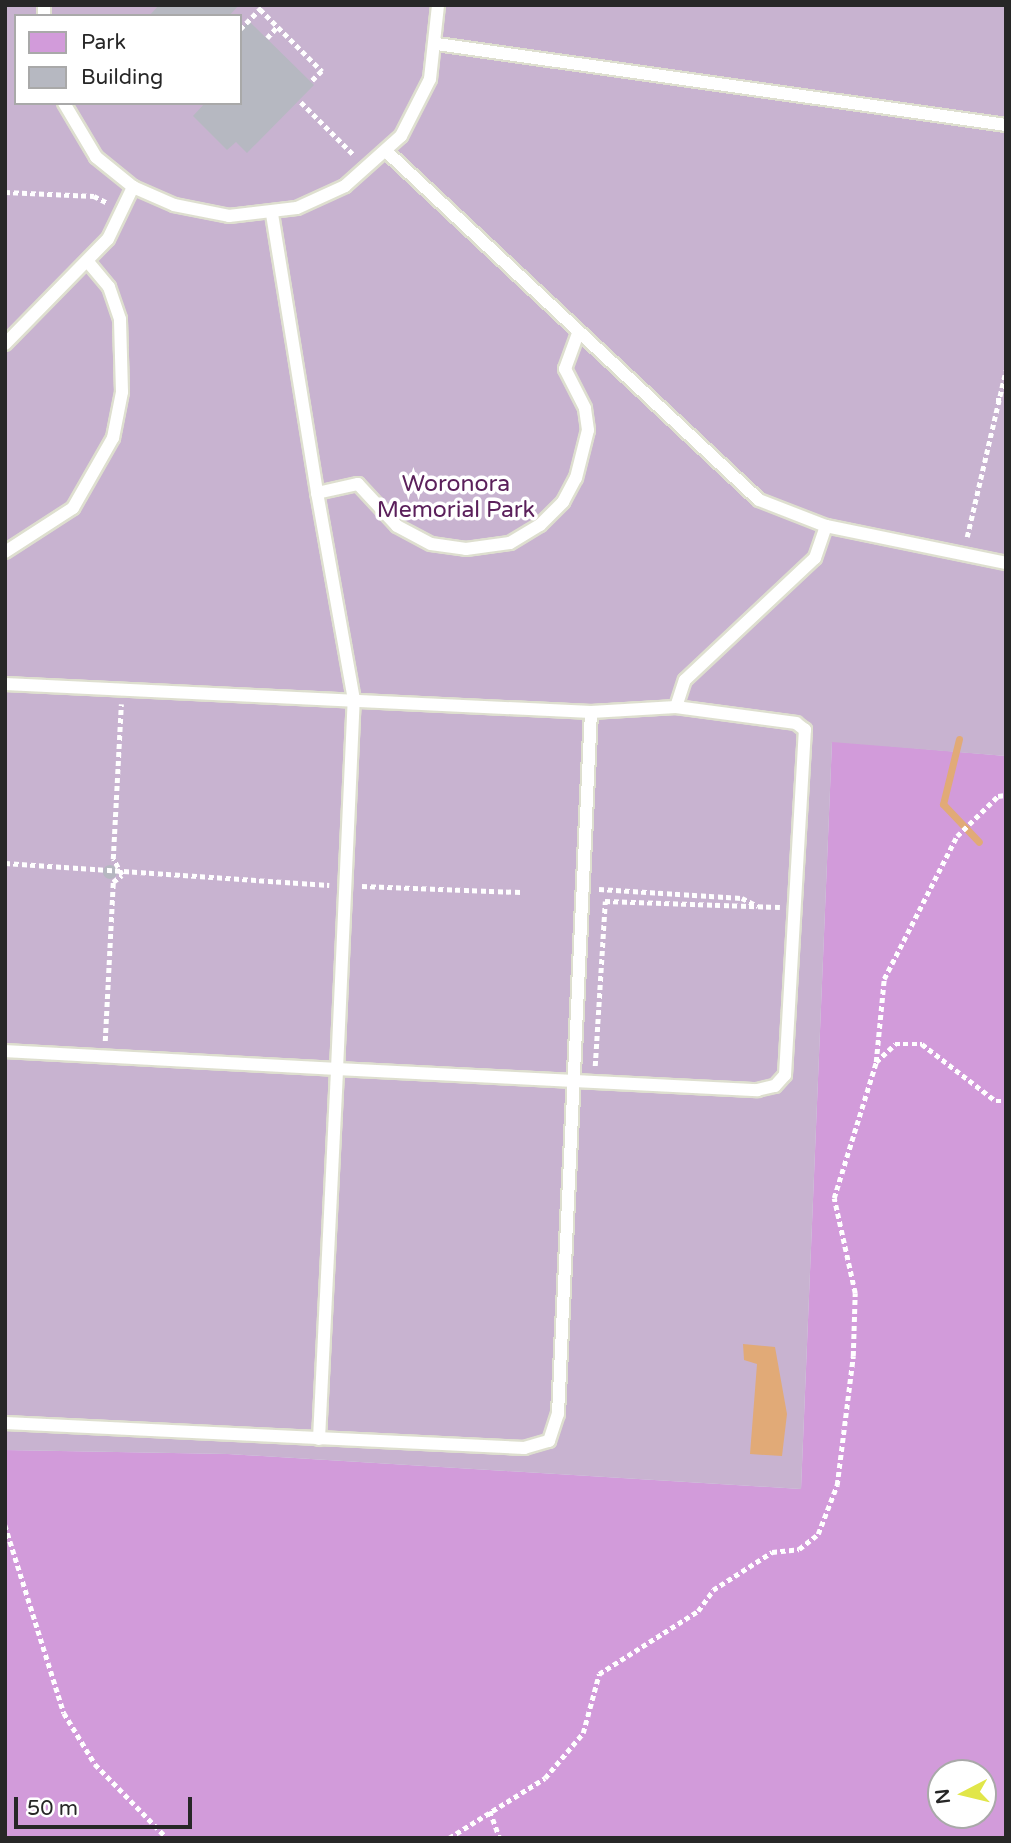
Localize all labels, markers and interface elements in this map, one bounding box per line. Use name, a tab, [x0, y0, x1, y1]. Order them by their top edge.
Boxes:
legend	[14, 14, 242, 105]
text: Park	[81, 30, 126, 55]
text: Building	[81, 65, 163, 90]
park label: Woronora Memorial Park	[377, 470, 535, 524]
north arrow	[927, 1759, 997, 1829]
scale bar	[18, 1784, 196, 1828]
text: N	[931, 1787, 955, 1805]
text: 50 m	[27, 1796, 78, 1821]

